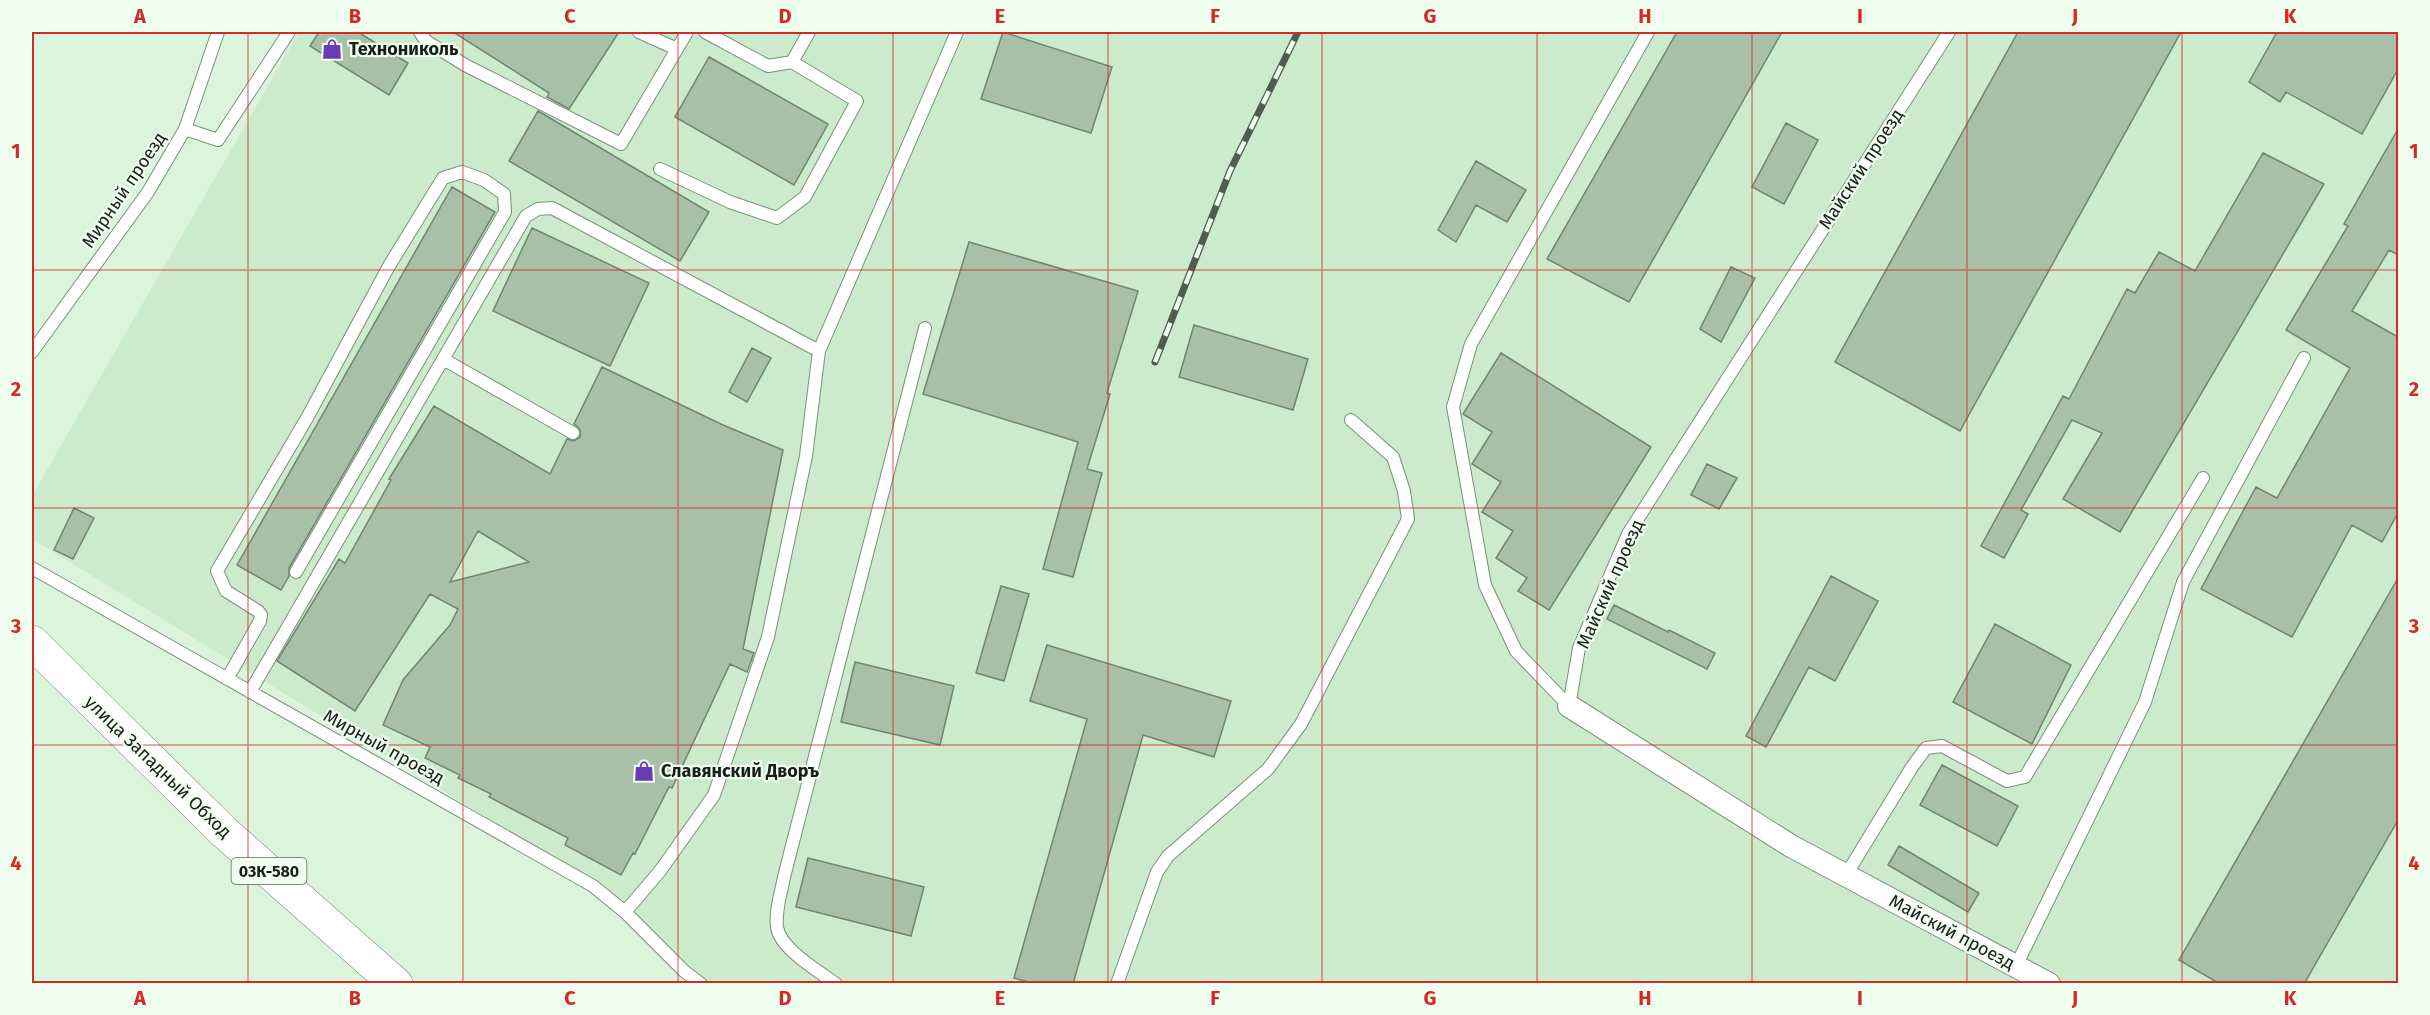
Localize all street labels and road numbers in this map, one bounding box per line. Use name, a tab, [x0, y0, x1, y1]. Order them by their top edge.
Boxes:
street label: Майский проезд	[1814, 105, 1908, 233]
street label: Мирный проезд	[77, 128, 171, 252]
street label: Майский проезд	[1572, 516, 1648, 652]
street label: улица Западный Обход	[80, 691, 236, 843]
street label: Мирный проезд	[320, 705, 448, 789]
road number: 03К-580	[232, 858, 306, 884]
street label: Майский проезд	[1885, 890, 2019, 974]

